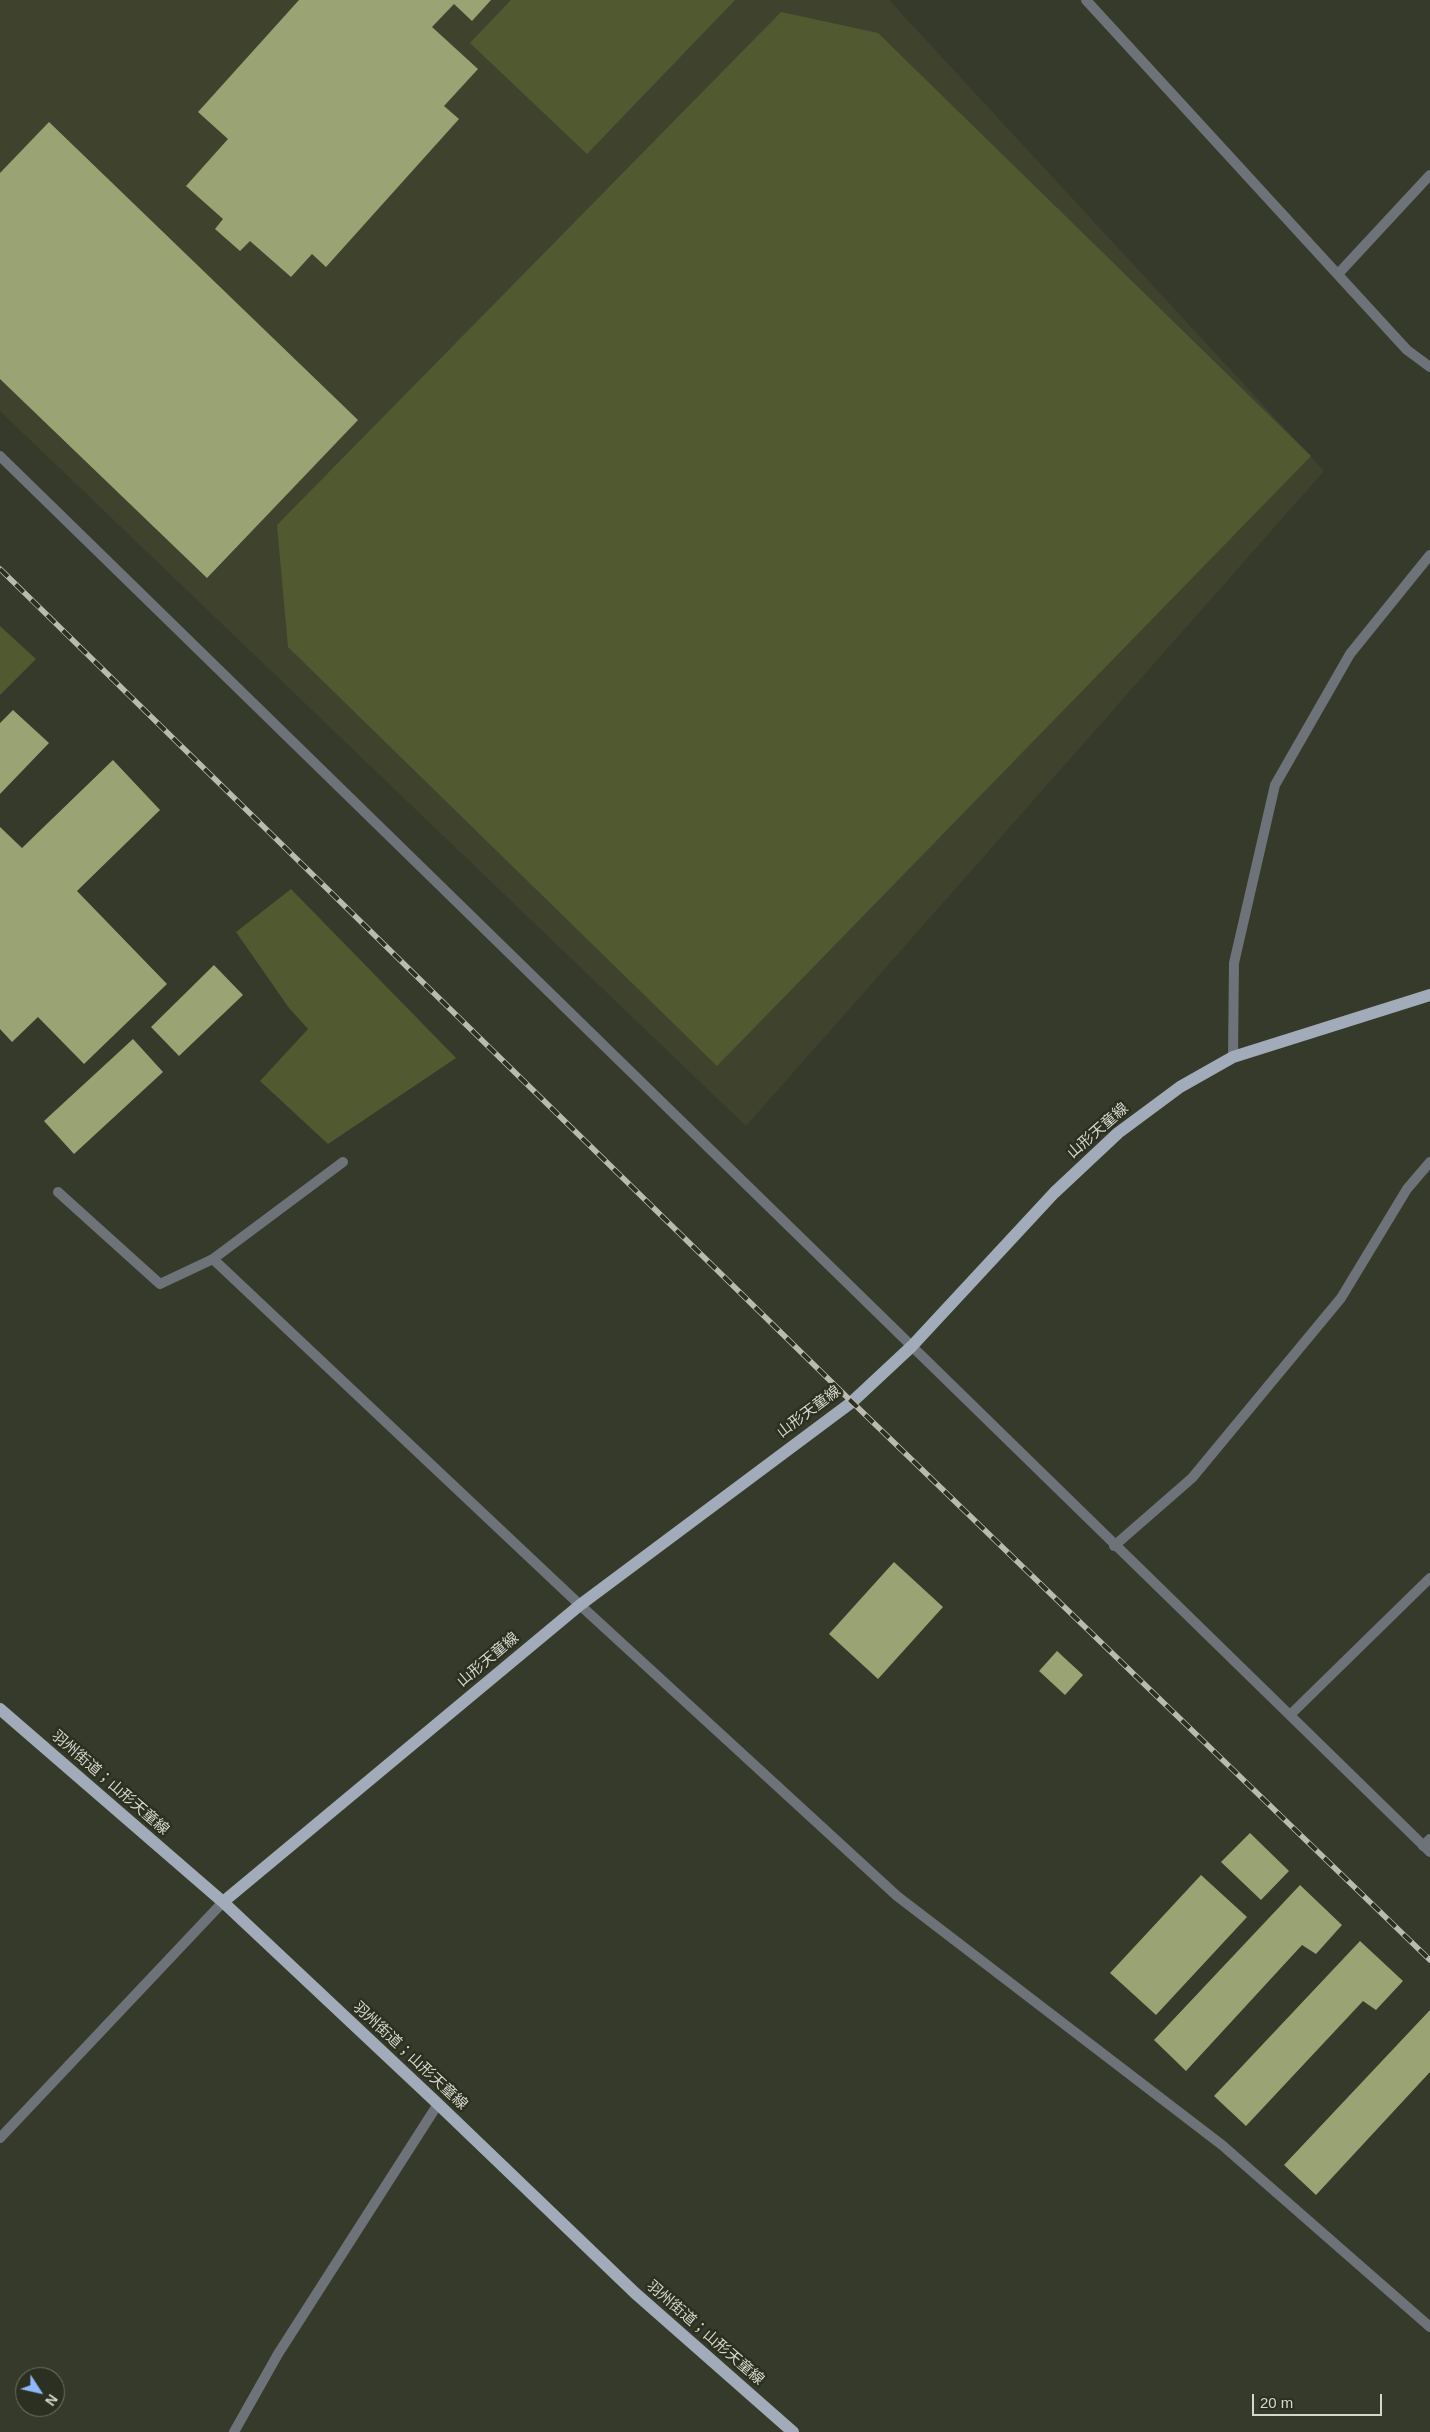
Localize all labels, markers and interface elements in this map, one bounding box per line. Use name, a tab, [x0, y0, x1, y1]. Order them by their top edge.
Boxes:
street label: 山形天童線	[1064, 1100, 1132, 1162]
street label: 山形天童線	[774, 1382, 844, 1442]
street label: 山形天童線	[453, 1629, 523, 1691]
street label: 羽州街道；山形天童線	[47, 1727, 173, 1839]
street label: 羽州街道；山形天童線	[349, 1998, 471, 2114]
street label: 羽州街道；山形天童線	[642, 2277, 768, 2389]
north arrow	[15, 2367, 65, 2417]
scale bar	[1255, 2384, 1385, 2416]
text: N	[42, 2391, 61, 2409]
text: 20 m	[1260, 2394, 1293, 2411]

